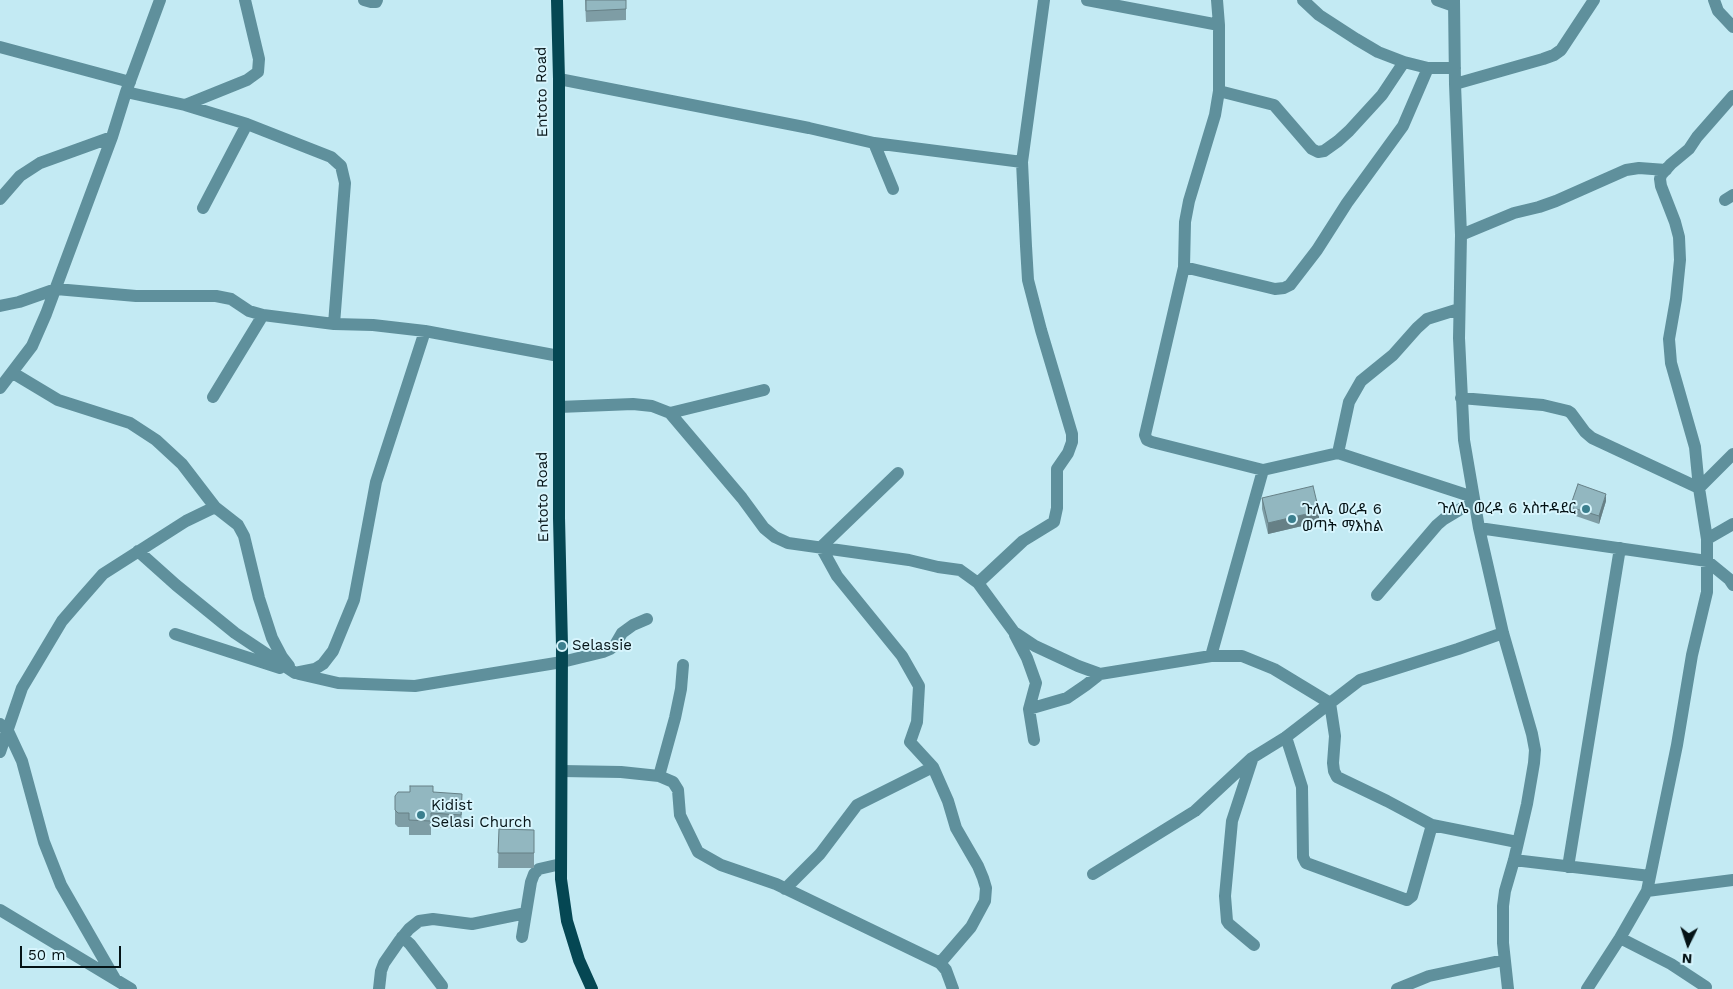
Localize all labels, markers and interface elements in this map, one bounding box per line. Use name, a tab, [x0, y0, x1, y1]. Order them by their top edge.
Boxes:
street label: Entoto Road	[532, 46, 552, 138]
street label: Entoto Road	[533, 451, 553, 543]
place label: ጉለሌ ወረዳ 6 አስተዳደር	[1438, 500, 1576, 518]
place label: ጉለሌ ወረዳ 6 ወጣት ማእከል	[1302, 501, 1383, 536]
marker: ጉለሌ ወረዳ 6 አስተዳደር	[1580, 503, 1592, 515]
marker: ጉለሌ ወረዳ 6 ወጣት ማእከል	[1286, 513, 1298, 525]
place label: Selassie	[572, 637, 632, 655]
marker: Selassie	[556, 640, 568, 652]
place label: Kidist Selasi Church	[431, 797, 532, 832]
marker: Kidist Selasi Church	[415, 809, 427, 821]
north arrow	[1663, 919, 1713, 969]
scale bar	[22, 936, 124, 968]
text: 50 m	[28, 946, 65, 964]
text: N	[1681, 951, 1693, 967]

